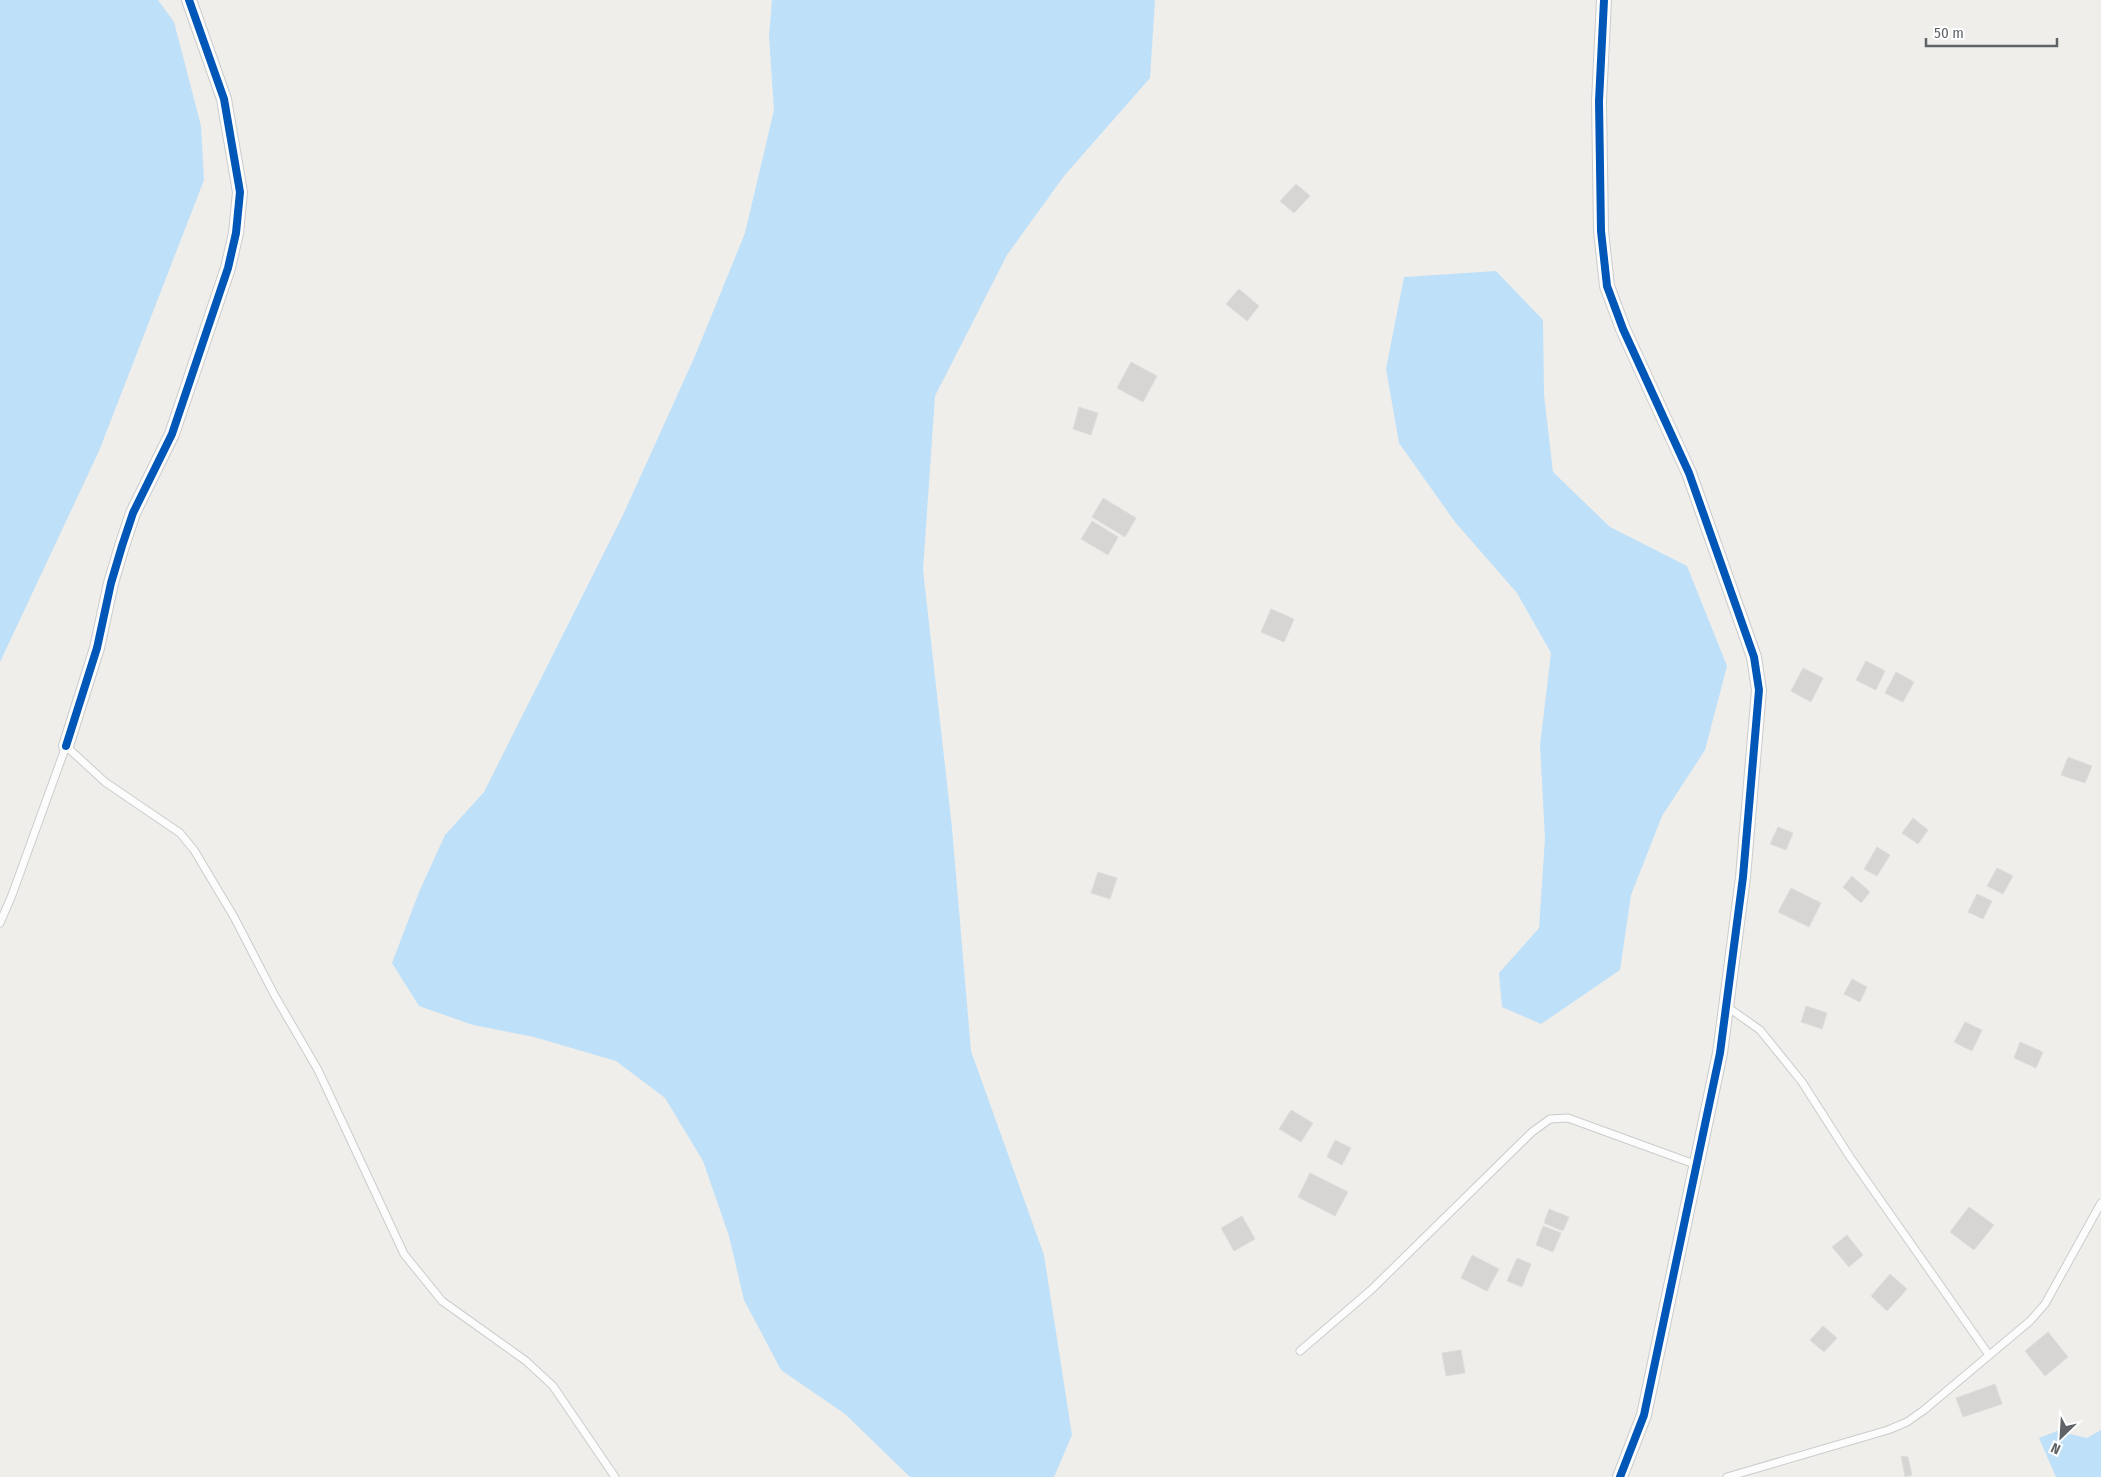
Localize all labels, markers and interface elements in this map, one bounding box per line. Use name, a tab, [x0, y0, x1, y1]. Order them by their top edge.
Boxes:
scale bar	[1926, 15, 2057, 47]
text: 50 m	[1934, 24, 1964, 42]
north arrow	[2036, 1412, 2086, 1462]
text: N	[2048, 1439, 2063, 1458]

